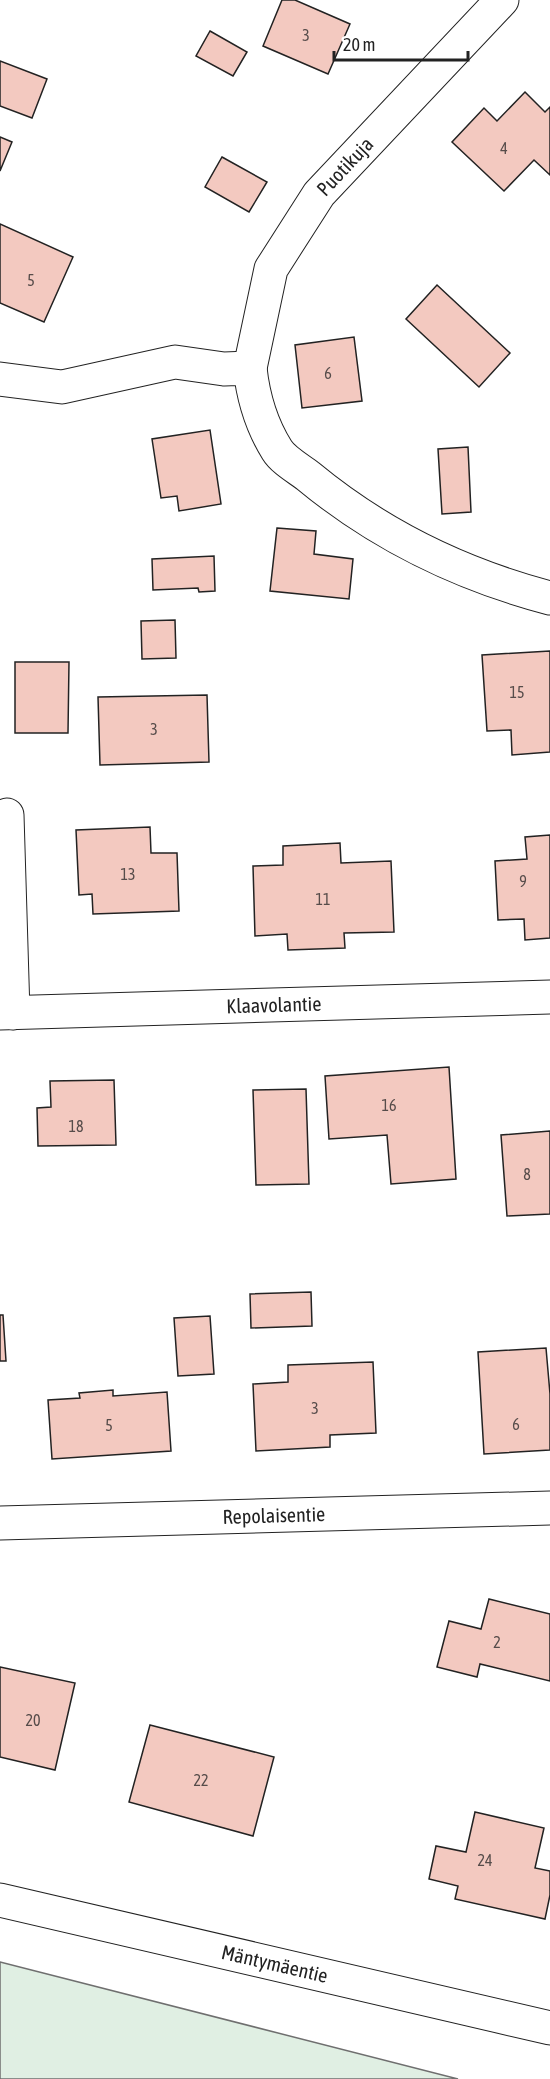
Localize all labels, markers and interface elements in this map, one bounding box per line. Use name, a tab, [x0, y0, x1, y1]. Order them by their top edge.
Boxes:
scale bar	[334, 24, 468, 62]
house number: 3	[302, 26, 310, 44]
text: 20 m	[343, 34, 375, 55]
street label: Puotikuja	[312, 132, 377, 200]
house number: 4	[500, 139, 508, 157]
house number: 5	[27, 271, 35, 289]
house number: 6	[324, 364, 332, 382]
house number: 15	[509, 683, 525, 701]
house number: 3	[150, 720, 158, 738]
house number: 13	[120, 865, 136, 883]
house number: 9	[519, 872, 527, 890]
house number: 11	[315, 890, 331, 908]
street label: Klaavolantie	[226, 992, 322, 1017]
house number: 16	[381, 1096, 397, 1114]
house number: 18	[68, 1117, 84, 1135]
house number: 8	[523, 1165, 531, 1183]
house number: 3	[311, 1399, 319, 1417]
house number: 6	[512, 1415, 520, 1433]
house number: 5	[105, 1416, 113, 1434]
street label: Repolaisentie	[222, 1502, 325, 1528]
house number: 2	[493, 1633, 501, 1651]
house number: 20	[25, 1711, 41, 1729]
house number: 22	[193, 1771, 209, 1789]
house number: 24	[477, 1851, 493, 1869]
street label: Mäntymäentie	[219, 1940, 330, 1987]

